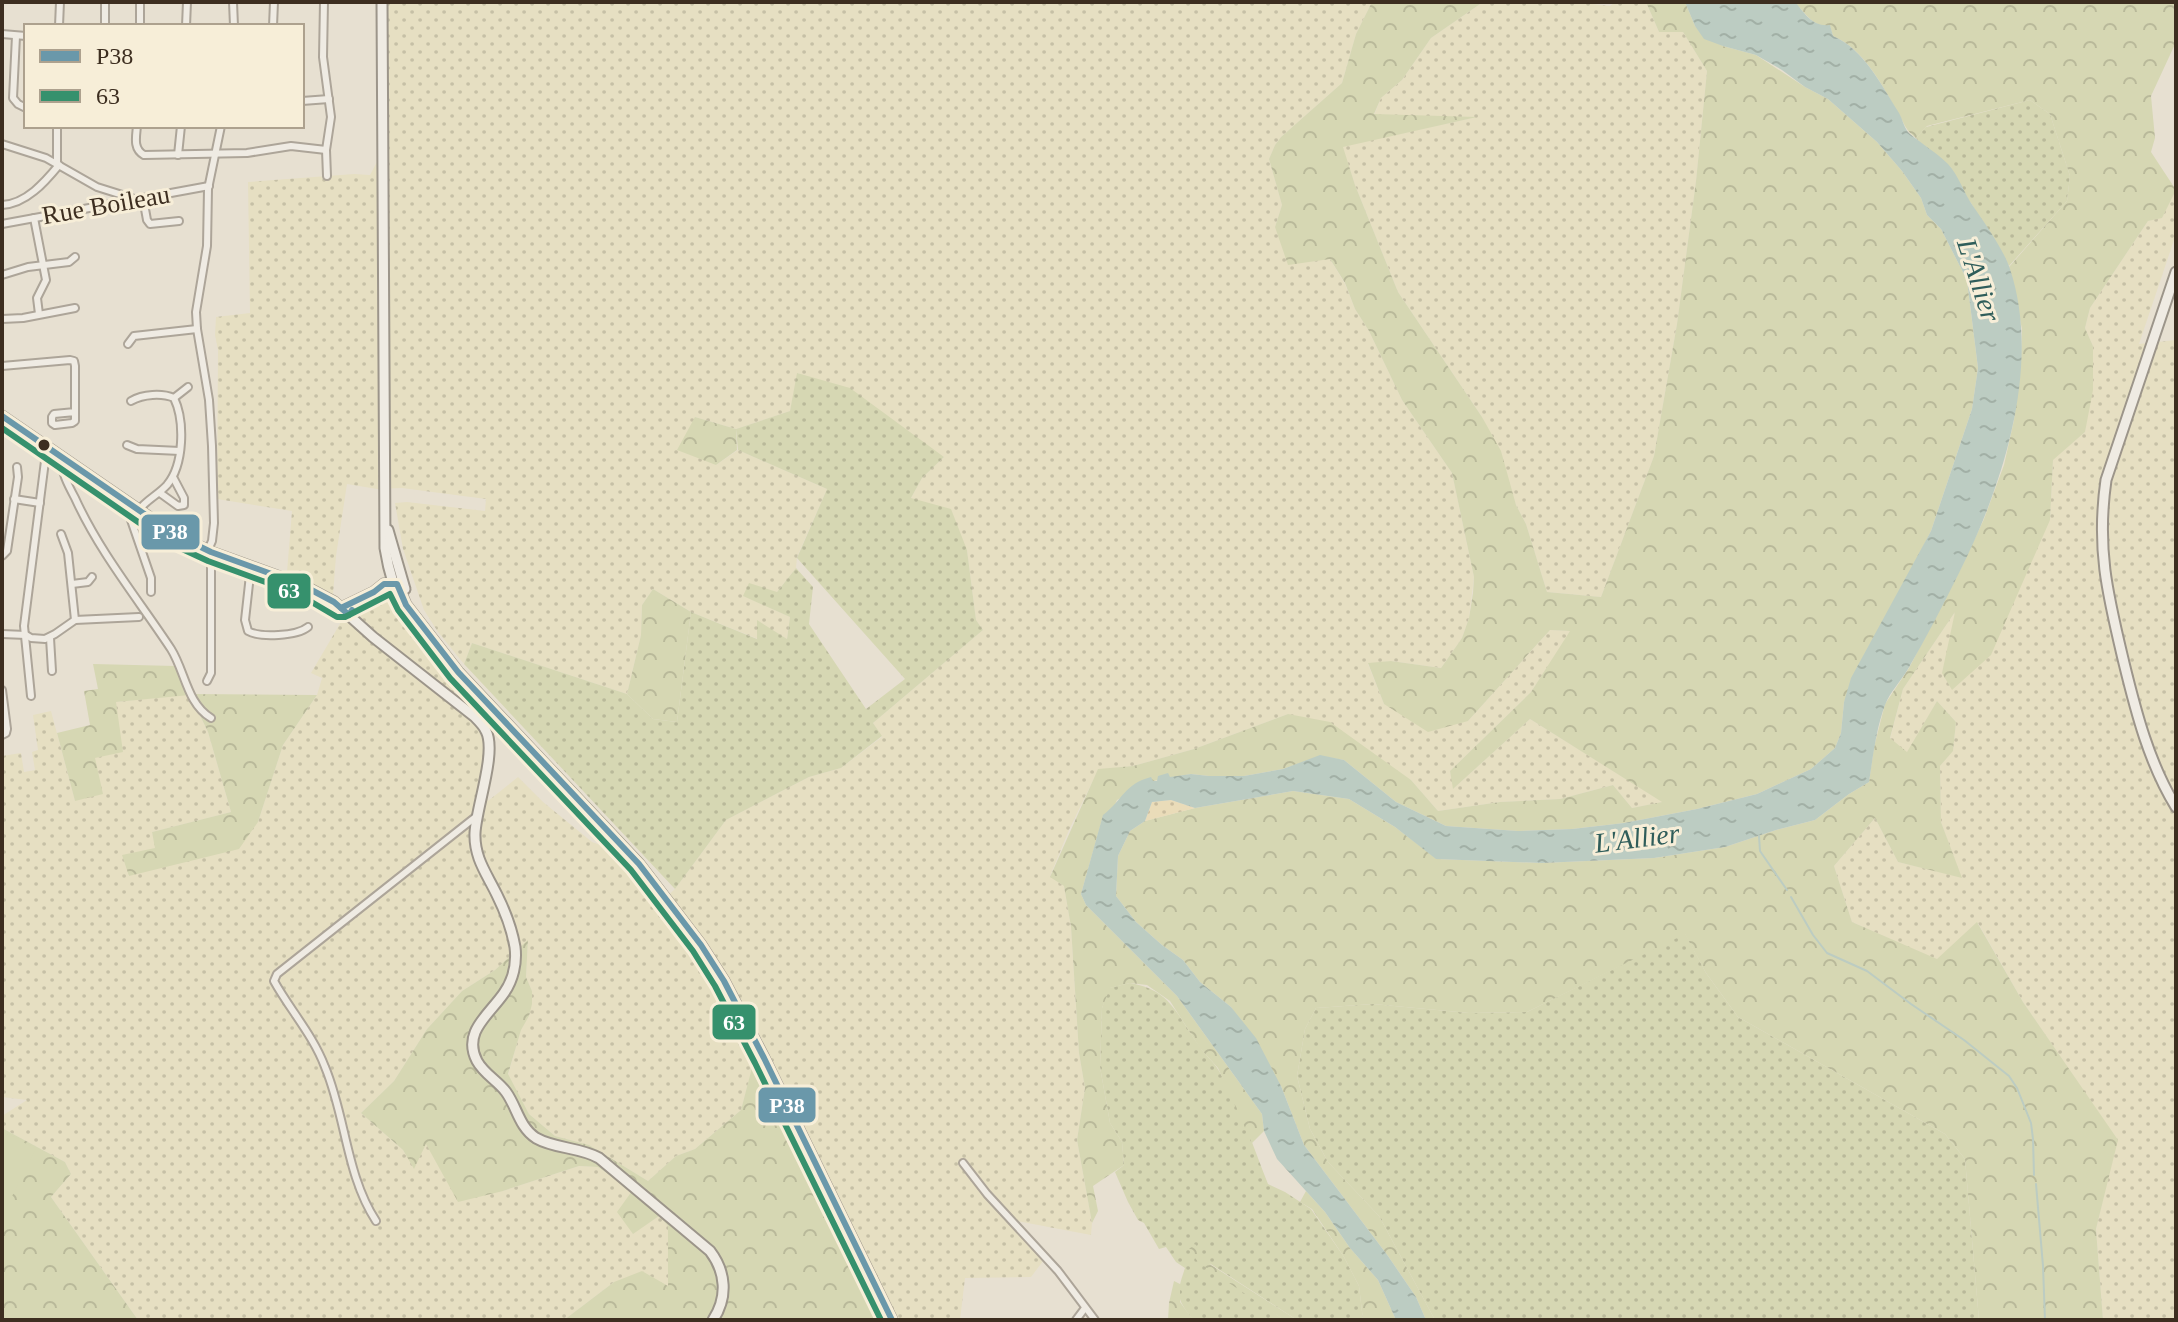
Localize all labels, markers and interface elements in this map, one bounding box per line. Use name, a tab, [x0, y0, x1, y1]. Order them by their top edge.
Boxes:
legend	[24, 24, 304, 128]
text: P38	[96, 43, 133, 69]
text: 63	[96, 83, 120, 109]
street label: Rue Boileau	[40, 179, 172, 231]
water label: L'Allier	[1951, 234, 2007, 325]
unlabelled marker	[36, 437, 52, 453]
line badge: P38	[140, 513, 201, 551]
text: P38	[152, 519, 188, 544]
line badge: 63	[266, 572, 312, 610]
text: 63	[278, 578, 300, 603]
water label: L'Allier	[1592, 817, 1681, 859]
line badge: 63	[711, 1003, 757, 1041]
text: 63	[723, 1010, 745, 1035]
line badge: P38	[757, 1086, 817, 1124]
text: P38	[769, 1093, 805, 1118]

